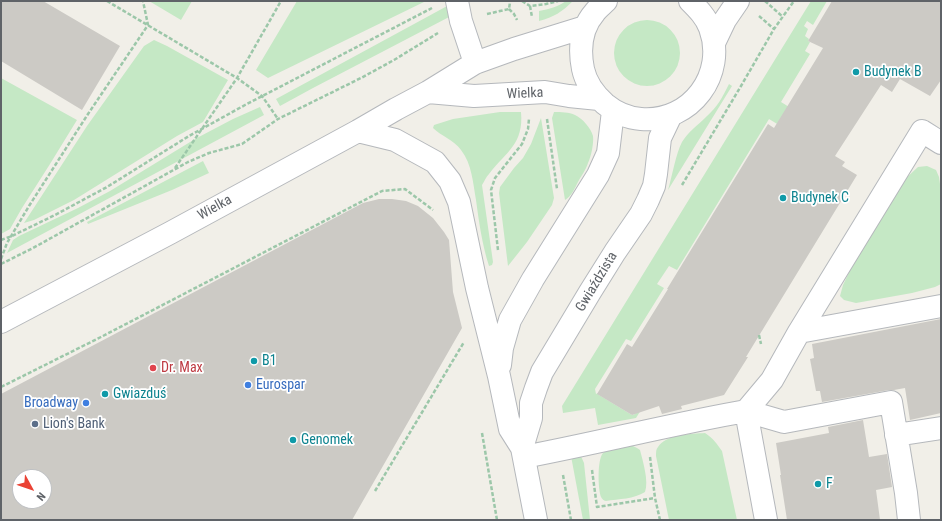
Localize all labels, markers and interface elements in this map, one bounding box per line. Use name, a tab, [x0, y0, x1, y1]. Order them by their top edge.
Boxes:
place label: Budynek B	[864, 64, 922, 80]
marker: Budynek B	[851, 67, 861, 77]
street label: Wielka	[506, 85, 544, 103]
place label: Budynek C	[791, 190, 849, 206]
street label: Wielka	[195, 192, 235, 224]
marker: Budynek C	[778, 193, 788, 203]
street label: Gwiaździsta	[573, 249, 621, 315]
place label: B1	[262, 353, 277, 369]
marker: B1	[249, 356, 259, 366]
place label: Dr. Max	[161, 360, 203, 376]
marker: Dr. Max	[148, 363, 158, 373]
place label: Eurospar	[256, 377, 305, 393]
marker: Eurospar	[243, 380, 253, 390]
place label: Gwiazduś	[113, 386, 166, 402]
marker: Gwiazduś	[100, 389, 110, 399]
place label: Broadway	[24, 395, 78, 411]
marker: Broadway	[81, 398, 91, 408]
place label: Lion's Bank	[43, 416, 105, 432]
marker: Lion's Bank	[30, 419, 40, 429]
place label: Genomek	[301, 432, 353, 448]
marker: Genomek	[288, 435, 298, 445]
north arrow	[12, 469, 52, 509]
place label: F	[826, 476, 833, 492]
marker: F	[813, 479, 823, 489]
text: N	[34, 490, 48, 503]

